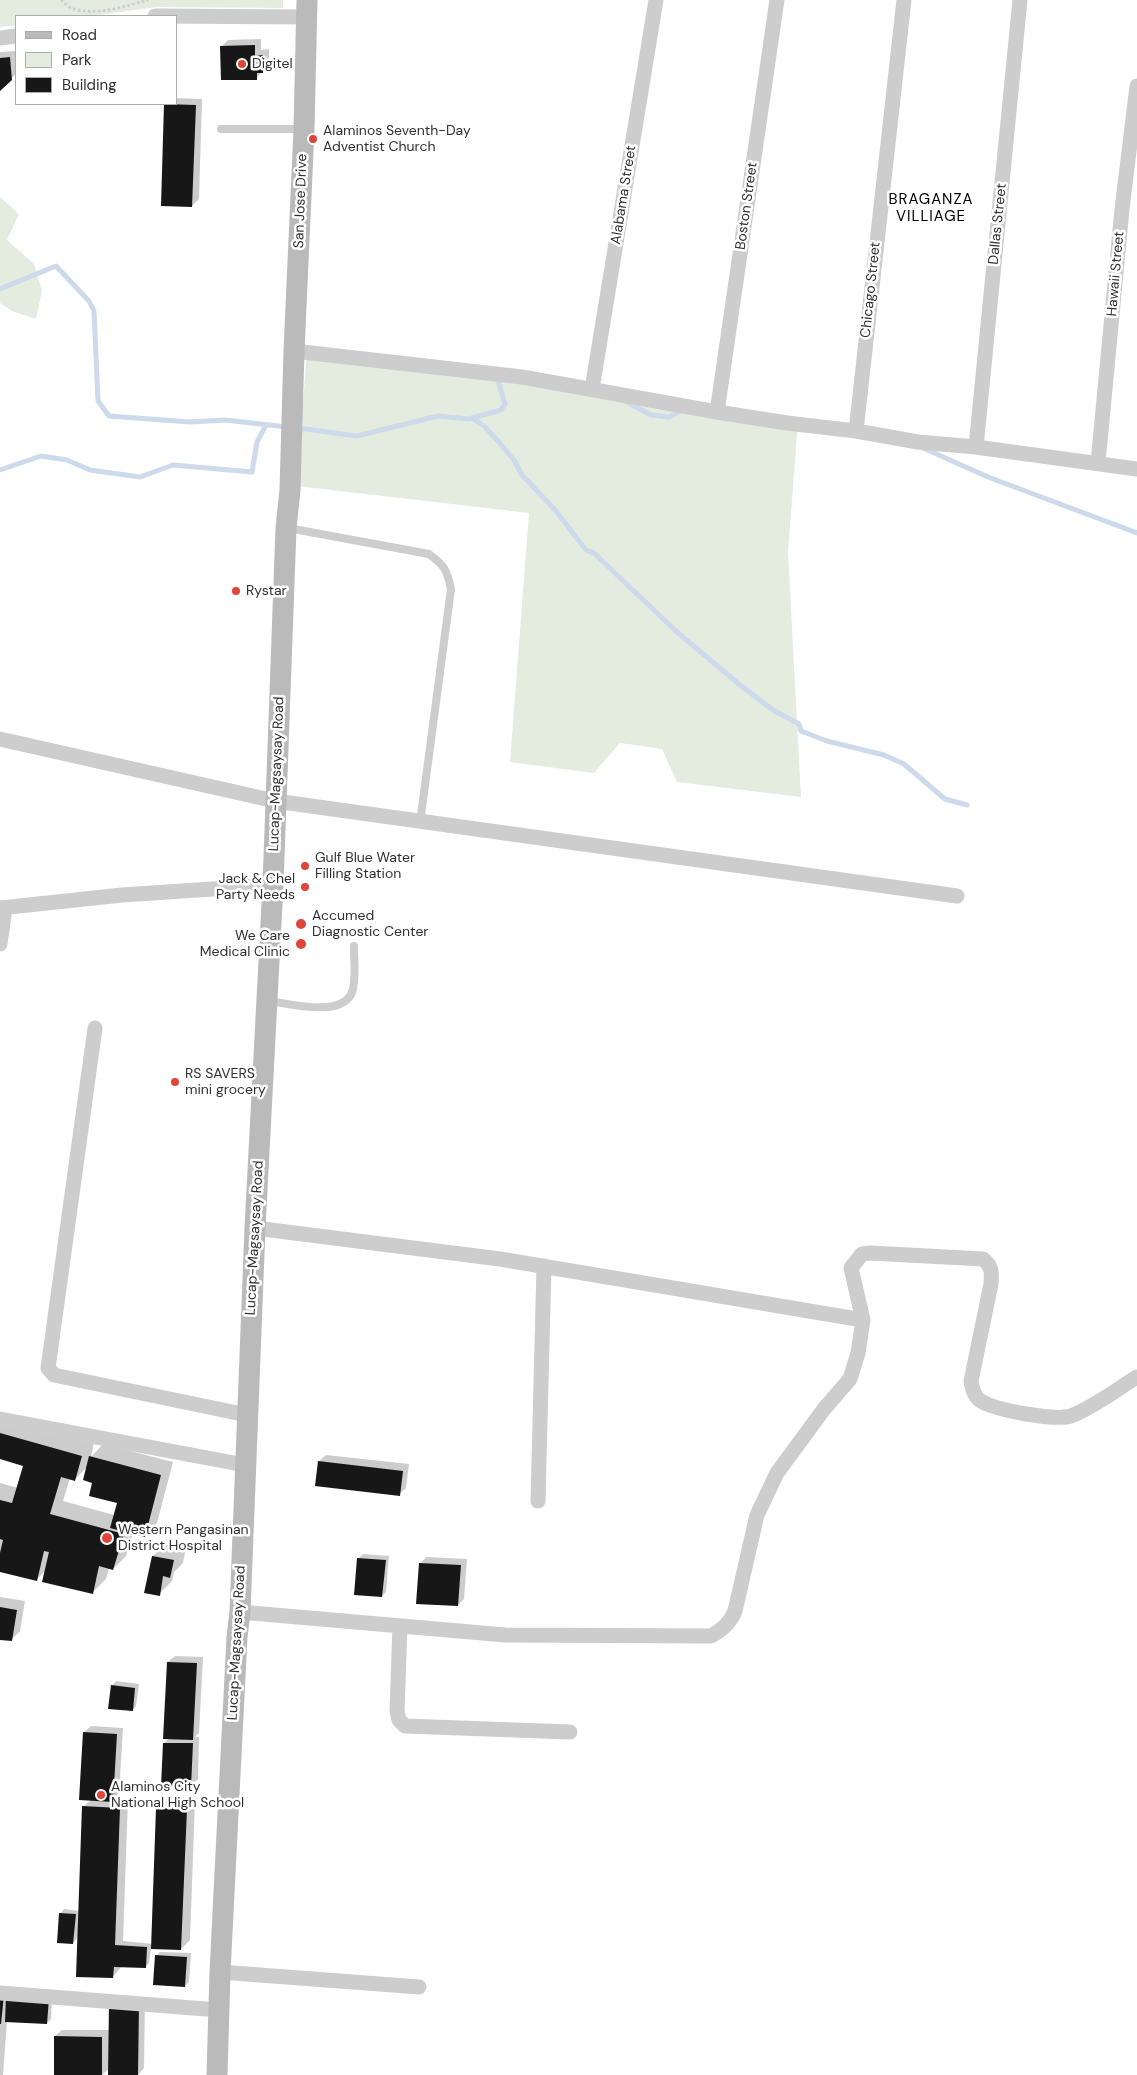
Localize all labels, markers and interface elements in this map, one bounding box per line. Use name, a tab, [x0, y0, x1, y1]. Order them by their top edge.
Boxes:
legend	[15, 15, 178, 105]
text: Road	[62, 25, 97, 45]
text: Park	[62, 50, 92, 70]
place label: Digitel	[252, 56, 293, 72]
marker: Digitel	[236, 58, 248, 70]
text: Building	[62, 75, 117, 95]
place label: Alaminos Seventh-Day Adventist Church	[323, 123, 471, 156]
marker: Alaminos Seventh-Day Adventist Church	[307, 133, 319, 145]
street label: Alabama Street	[608, 144, 640, 246]
street label: San Jose Drive	[291, 153, 311, 249]
street label: Boston Street	[733, 161, 761, 251]
street label: Dallas Street	[985, 183, 1011, 265]
district label: BRAGANZA VILLIAGE	[887, 191, 975, 226]
street label: Hawaii Street	[1104, 231, 1128, 317]
street label: Chicago Street	[858, 241, 884, 339]
place label: Rystar	[246, 583, 287, 599]
marker: Rystar	[230, 585, 242, 597]
street label: Lucap-Magsaysay Road	[266, 696, 288, 852]
place label: Gulf Blue Water Filling Station	[315, 850, 415, 882]
marker: Gulf Blue Water Filling Station	[299, 860, 311, 872]
place label: Jack & Chel Party Needs	[216, 871, 295, 904]
marker: Jack & Chel Party Needs	[299, 881, 311, 893]
place label: Accumed Diagnostic Center	[312, 908, 429, 940]
marker: Accumed Diagnostic Center	[294, 917, 308, 931]
place label: We Care Medical Clinic	[200, 928, 290, 960]
marker: We Care Medical Clinic	[294, 937, 308, 951]
place label: RS SAVERS mini grocery	[185, 1066, 266, 1098]
marker: RS SAVERS mini grocery	[169, 1076, 181, 1088]
street label: Lucap-Magsaysay Road	[243, 1160, 267, 1316]
place label: Western Pangasinan District Hospital	[118, 1522, 249, 1554]
marker: Western Pangasinan District Hospital	[100, 1531, 114, 1545]
street label: Lucap-Magsaysay Road	[225, 1565, 249, 1721]
place label: Alaminos City National High School	[111, 1779, 244, 1811]
marker: Alaminos City National High School	[95, 1789, 107, 1801]

